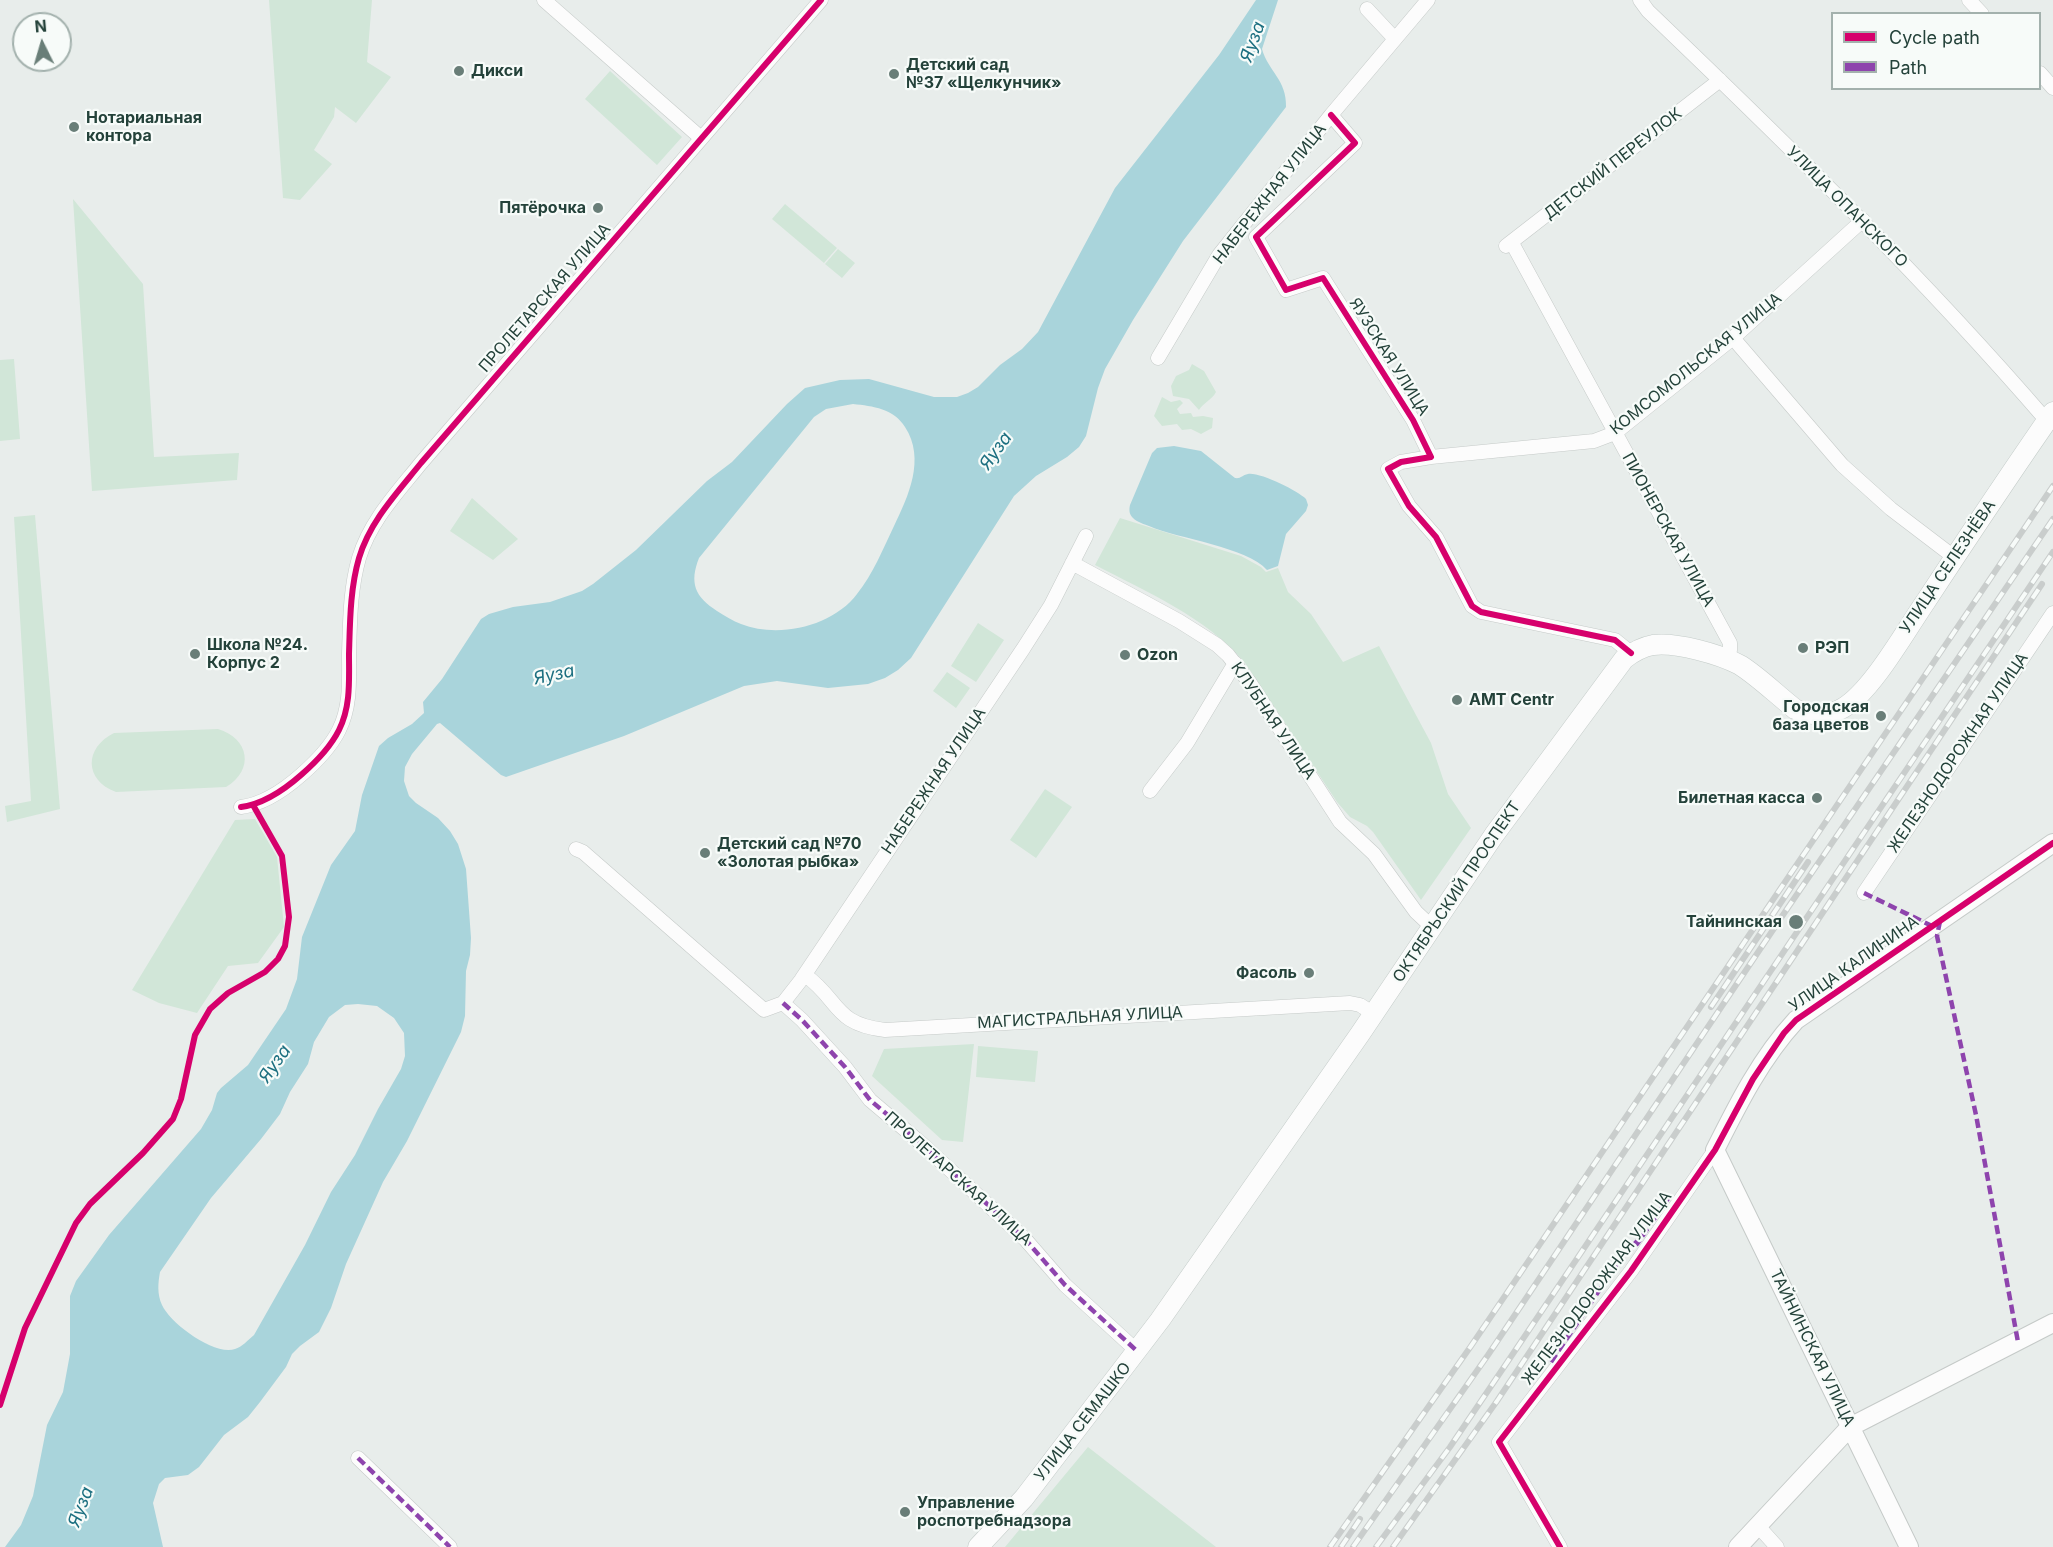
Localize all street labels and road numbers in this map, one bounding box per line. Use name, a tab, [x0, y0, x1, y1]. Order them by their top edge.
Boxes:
street label: ДЕТСКИЙ ПЕРЕУЛОК	[1540, 104, 1686, 224]
street label: НАБЕРЕЖНАЯ УЛИЦА	[1209, 120, 1331, 268]
street label: УЛИЦА ОПАНСКОГО	[1782, 142, 1912, 272]
street label: ПРОЛЕТАРСКАЯ УЛИЦА	[475, 220, 615, 376]
street label: КОМСОМОЛЬСКАЯ УЛИЦА	[1606, 289, 1786, 439]
street label: ЯУЗСКАЯ УЛИЦА	[1345, 295, 1433, 419]
street label: ПИОНЕРСКАЯ УЛИЦА	[1618, 450, 1718, 610]
street label: УЛИЦА СЕЛЕЗНЁВА	[1896, 497, 2000, 637]
street label: ЖЕЛЕЗНОДОРОЖНАЯ УЛИЦА	[1884, 649, 2032, 857]
street label: КЛУБНАЯ УЛИЦА	[1227, 659, 1319, 783]
street label: НАБЕРЕЖНАЯ УЛИЦА	[878, 704, 990, 858]
street label: ОКТЯБРЬСКИЙ ПРОСПЕКТ	[1389, 798, 1525, 986]
street label: УЛИЦА КАЛИНИНА	[1785, 912, 1923, 1016]
street label: МАГИСТРАЛЬНАЯ УЛИЦА	[977, 1003, 1183, 1033]
street label: ПРОЛЕТАРСКАЯ УЛИЦА	[881, 1108, 1035, 1250]
street label: ЖЕЛЕЗНОДОРОЖНАЯ УЛИЦА	[1518, 1187, 1676, 1389]
street label: ТАЙНИНСКАЯ УЛИЦА	[1765, 1266, 1859, 1430]
street label: УЛИЦА СЕМАШКО	[1031, 1359, 1135, 1485]

